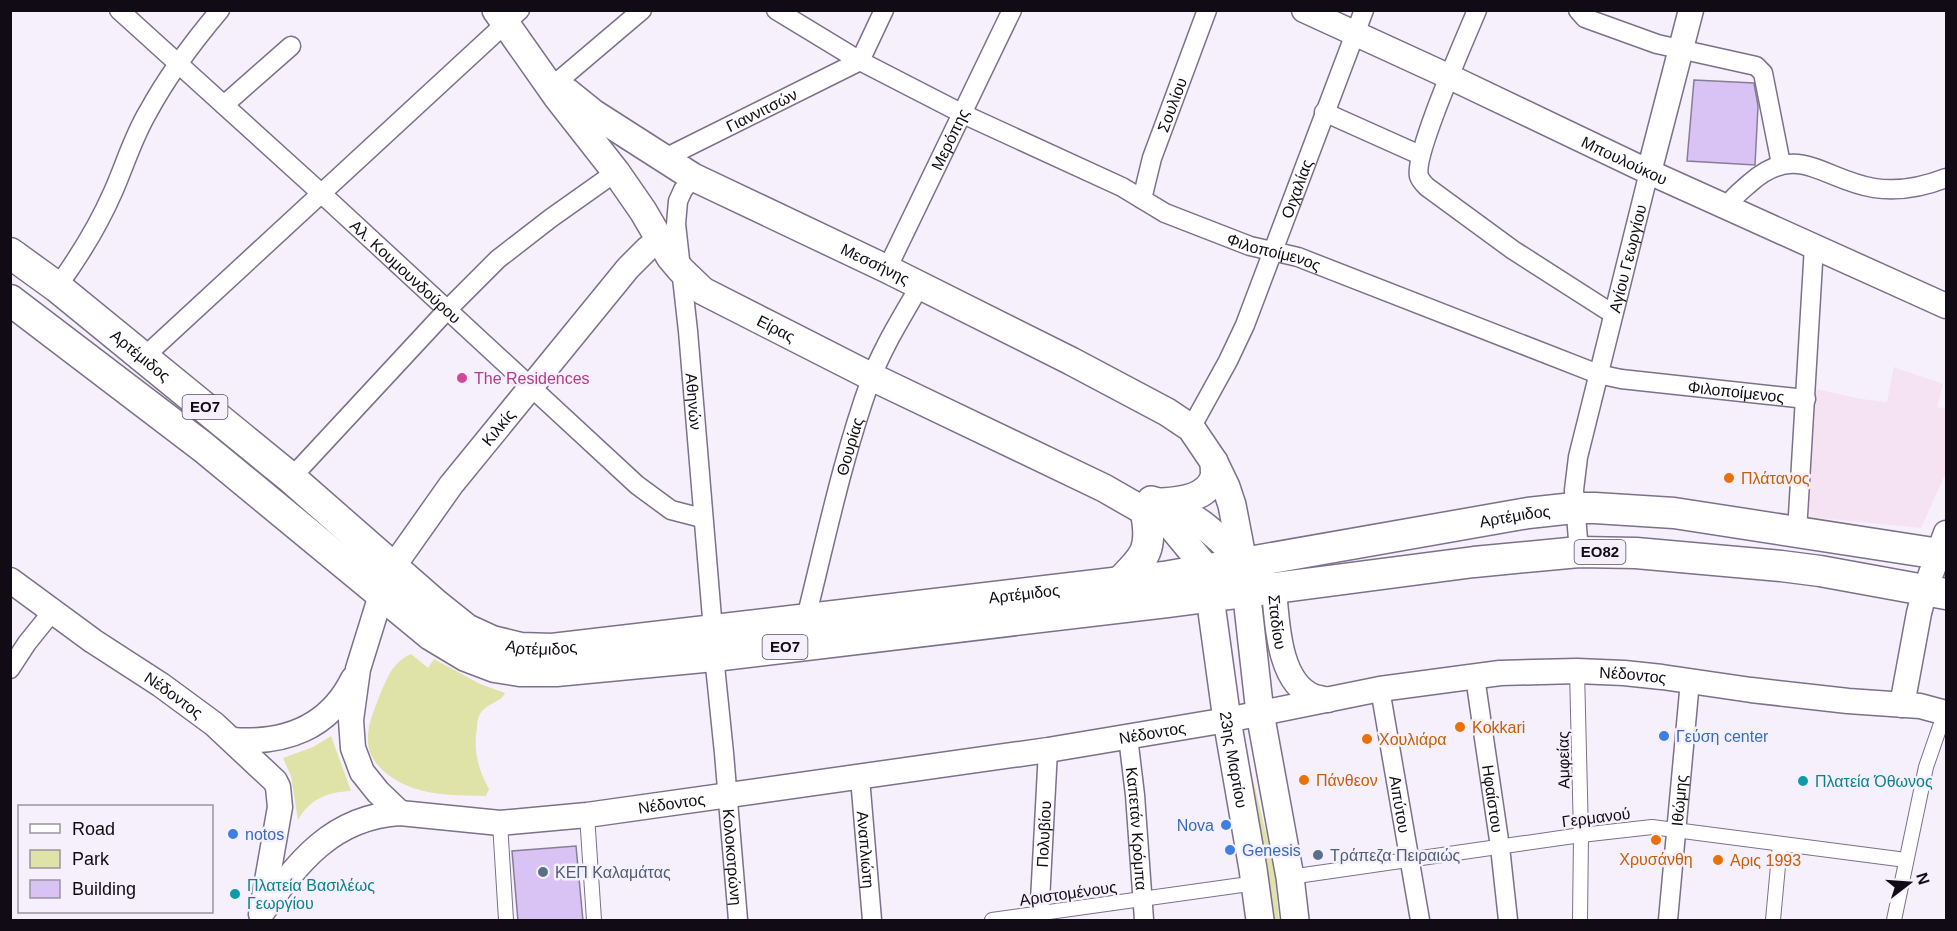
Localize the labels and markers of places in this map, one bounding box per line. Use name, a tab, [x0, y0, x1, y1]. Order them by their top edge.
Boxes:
place label: The Residences	[474, 370, 590, 387]
marker: The Residences	[455, 371, 469, 385]
place label: Πλάτανος	[1741, 470, 1810, 487]
marker: Πλάτανος	[1722, 471, 1736, 485]
place label: Kokkari	[1472, 719, 1525, 736]
marker: Kokkari	[1453, 720, 1467, 734]
place label: Γεύση center	[1676, 728, 1769, 745]
marker: Γεύση center	[1657, 729, 1671, 743]
place label: Χουλιάρα	[1379, 731, 1446, 748]
marker: Χουλιάρα	[1360, 732, 1374, 746]
place label: Πάνθεον	[1316, 772, 1378, 789]
marker: Πάνθεον	[1297, 773, 1311, 787]
place label: Πλατεία Όθωνος	[1815, 773, 1933, 790]
marker: Πλατεία Όθωνος	[1796, 774, 1810, 788]
place label: Nova	[1177, 817, 1214, 834]
marker: Nova	[1219, 818, 1233, 832]
place label: notos	[245, 826, 284, 843]
marker: notos	[226, 827, 240, 841]
marker: Χρυσάνθη	[1649, 833, 1663, 847]
place label: Genesis	[1242, 842, 1301, 859]
marker: Genesis	[1223, 843, 1237, 857]
place label: Τράπεζα Πειραιώς	[1330, 847, 1461, 865]
marker: Τράπεζα Πειραιώς	[1311, 848, 1325, 862]
place label: Χρυσάνθη	[1619, 851, 1693, 868]
place label: Αρις 1993	[1730, 852, 1801, 869]
marker: Αρις 1993	[1711, 853, 1725, 867]
place label: ΚΕΠ Καλαμάτας	[555, 864, 671, 881]
marker: ΚΕΠ Καλαμάτας	[536, 865, 550, 879]
place label: Πλατεία Βασιλέως Γεωργίου	[247, 877, 375, 912]
marker: Πλατεία Βασιλέως Γεωργίου	[228, 887, 242, 901]

